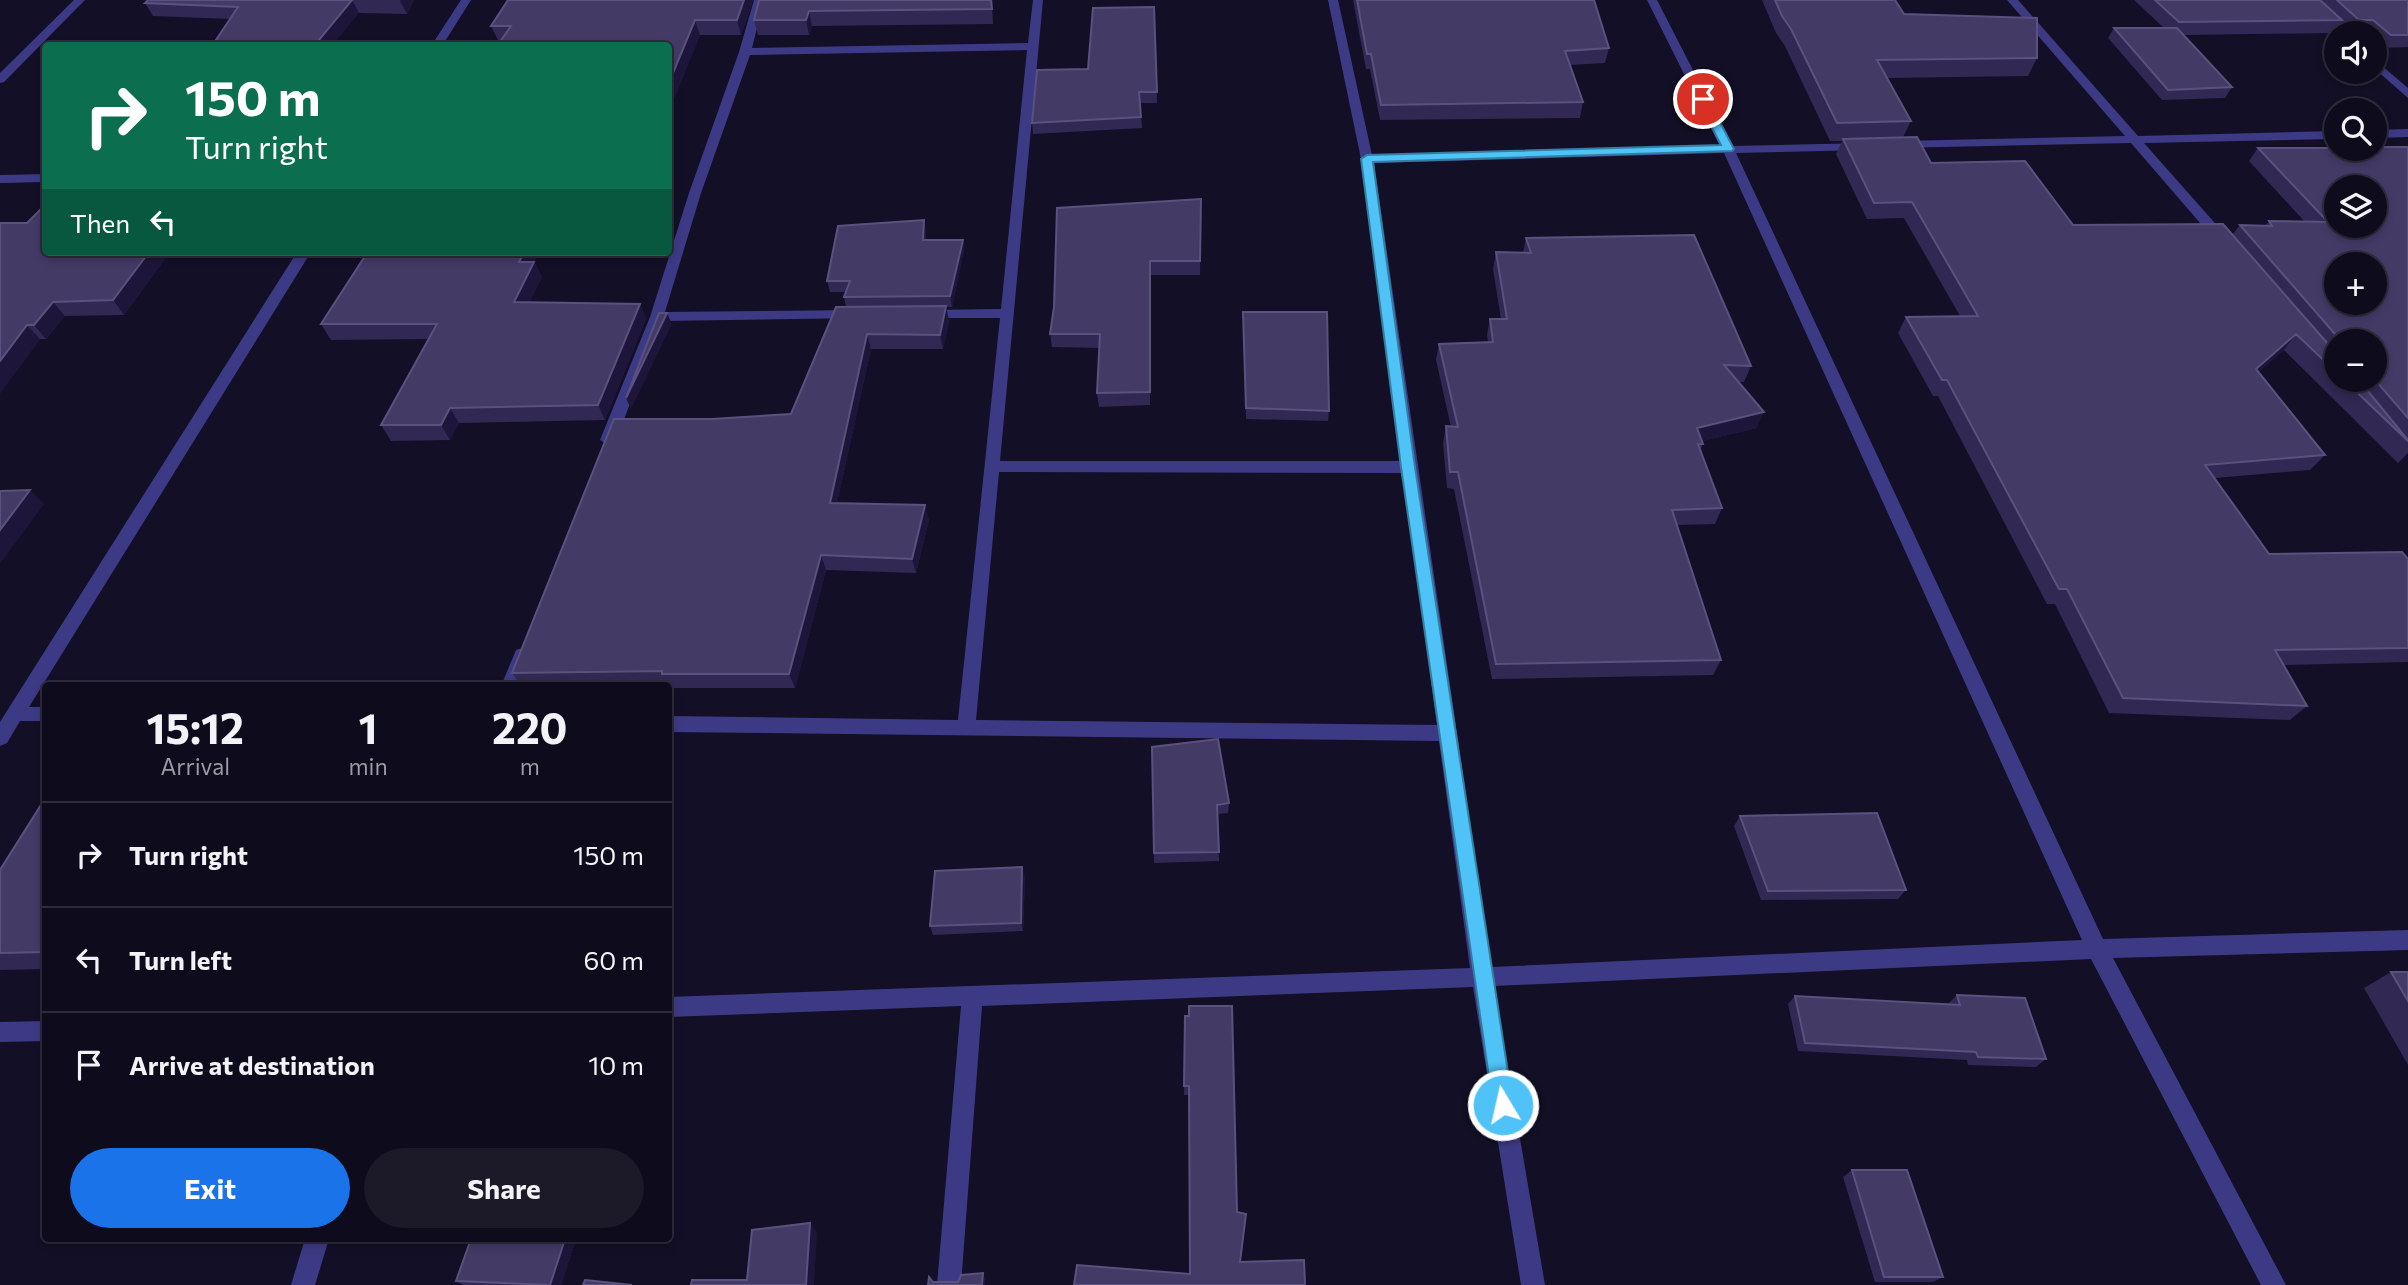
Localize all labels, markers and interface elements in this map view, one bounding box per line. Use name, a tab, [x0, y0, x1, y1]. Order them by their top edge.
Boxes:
map controls	[2324, 21, 2387, 392]
button: sound	[2324, 21, 2387, 84]
text: 150 m	[185, 66, 320, 126]
pin	[1673, 69, 1733, 129]
icon: right	[70, 70, 161, 161]
icon: arrive	[1684, 80, 1722, 118]
button: search	[2324, 98, 2387, 161]
text: Turn right	[185, 126, 328, 166]
button: layers	[2324, 175, 2387, 238]
icon: left	[144, 203, 182, 241]
text: Then	[70, 207, 130, 238]
button: +	[2324, 252, 2387, 315]
button: −	[2324, 329, 2387, 392]
text: 15:12	[146, 701, 244, 753]
text: 1	[359, 701, 378, 753]
text: 220	[492, 701, 568, 753]
text: Arrival	[160, 752, 230, 780]
text: min	[348, 752, 388, 780]
text: m	[520, 752, 540, 780]
icon: right	[70, 836, 108, 874]
text: Turn right	[129, 839, 248, 870]
text: 150 m	[573, 839, 644, 870]
icon: left	[70, 941, 108, 979]
text: Turn left	[129, 944, 232, 975]
text: 60 m	[584, 944, 644, 975]
icon: arrive	[70, 1046, 108, 1084]
text: Arrive at destination	[129, 1049, 375, 1080]
text: 10 m	[588, 1049, 644, 1080]
position arrow	[1466, 1068, 1540, 1142]
button: Exit	[70, 1148, 350, 1228]
button: Share	[364, 1148, 644, 1228]

